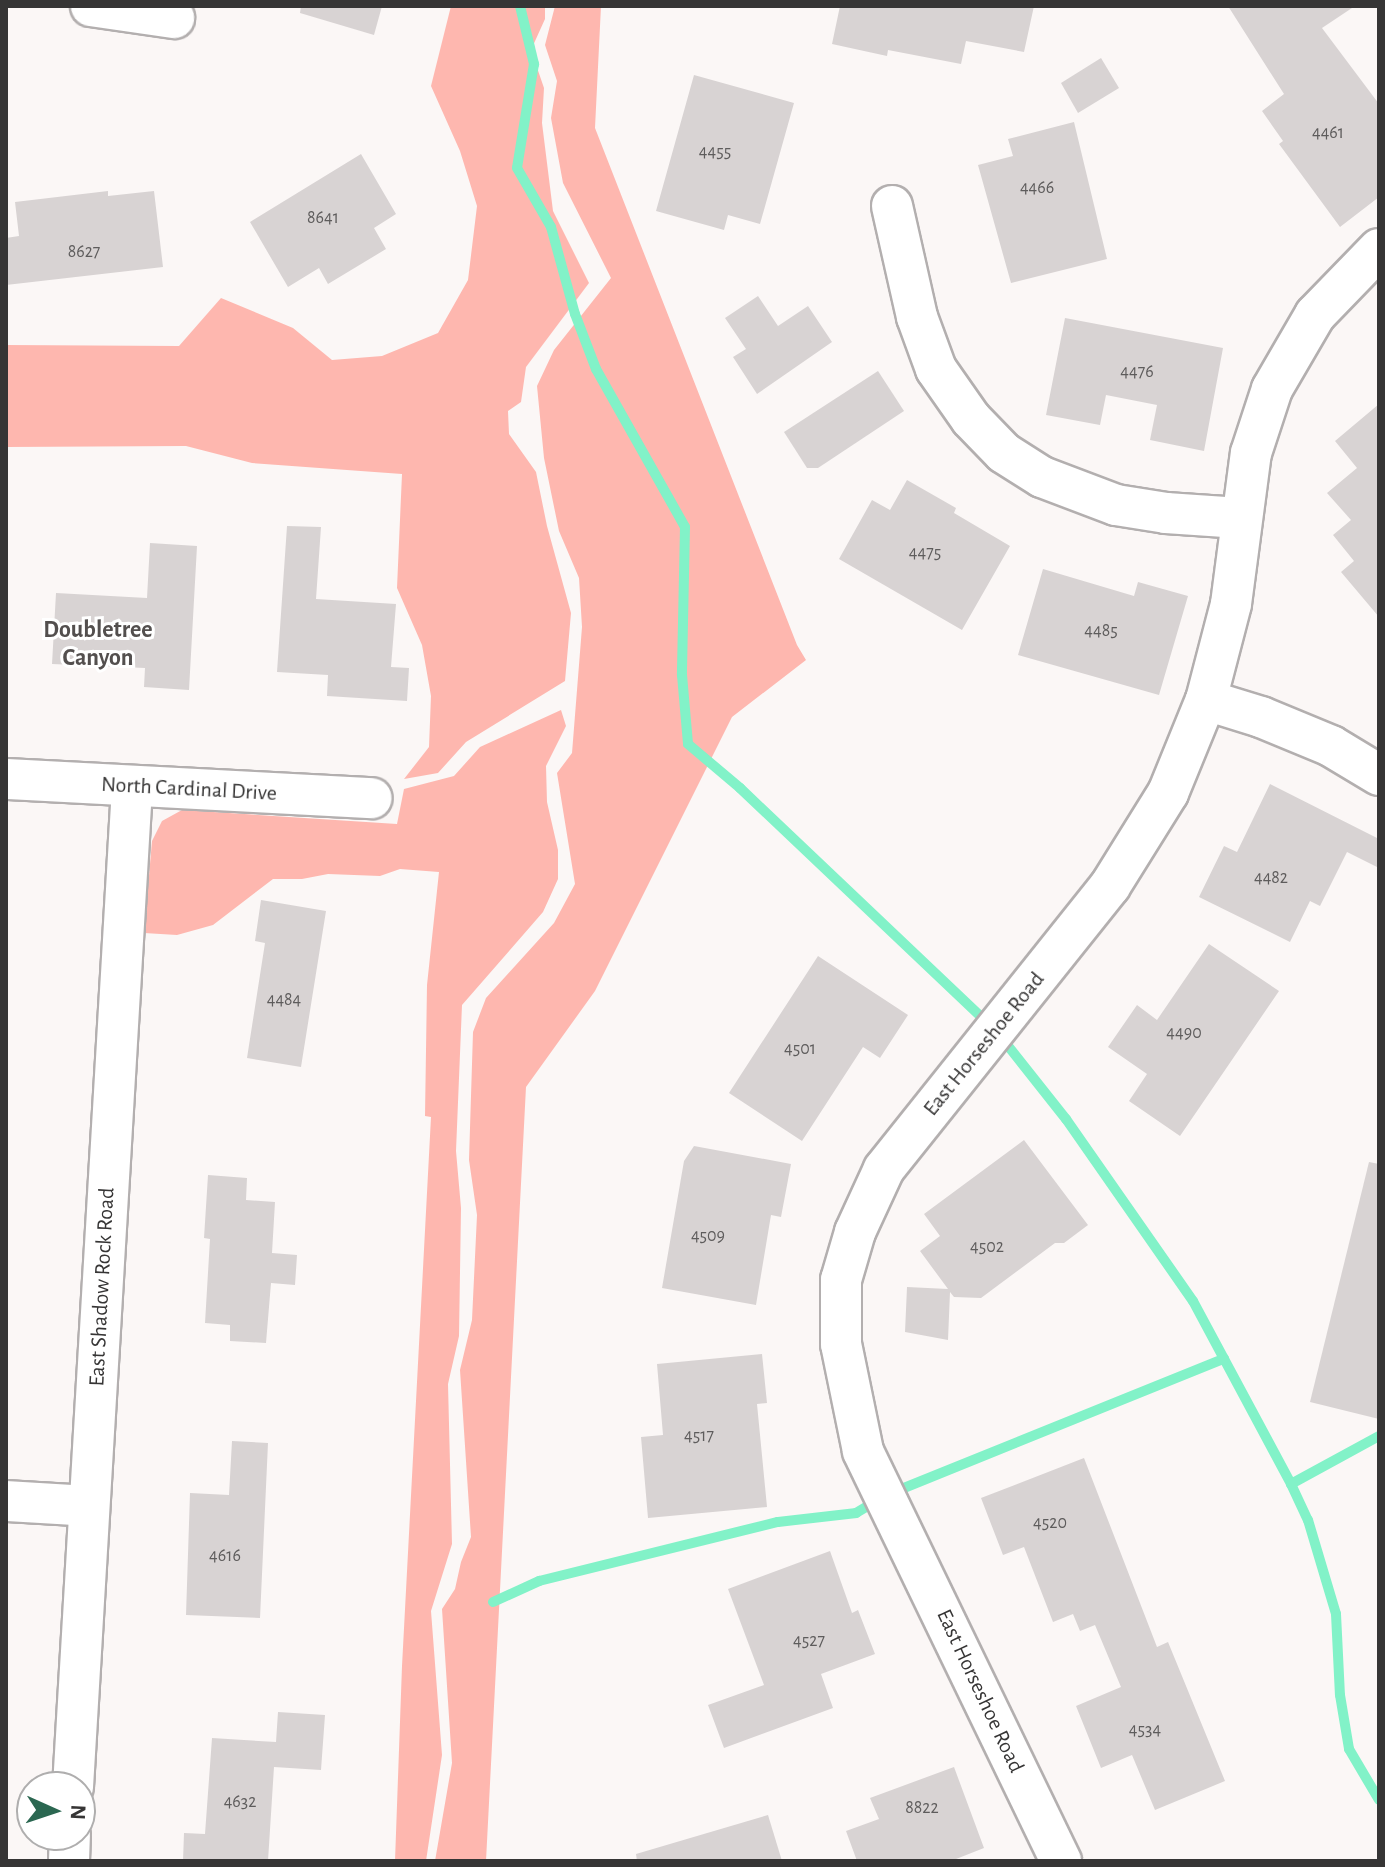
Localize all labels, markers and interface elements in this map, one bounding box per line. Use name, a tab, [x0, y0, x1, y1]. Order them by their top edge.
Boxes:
house number: 4461	[1312, 122, 1344, 144]
house number: 4455	[699, 141, 731, 163]
house number: 4466	[1020, 177, 1054, 199]
house number: 8641	[307, 207, 339, 229]
house number: 8627	[68, 241, 100, 263]
house number: 4476	[1120, 361, 1154, 383]
house number: 4475	[909, 542, 941, 564]
district label: Doubletree Canyon	[43, 617, 153, 673]
house number: 4485	[1084, 620, 1118, 642]
street label: North Cardinal Drive	[100, 771, 278, 807]
house number: 4482	[1254, 867, 1288, 889]
street label: East Horseshoe Road	[918, 967, 1050, 1121]
house number: 4484	[267, 989, 301, 1011]
house number: 4490	[1166, 1022, 1202, 1044]
house number: 4501	[784, 1038, 816, 1060]
street label: East Shadow Rock Road	[84, 1187, 120, 1387]
house number: 4509	[691, 1225, 725, 1247]
house number: 4502	[970, 1236, 1004, 1258]
house number: 4517	[684, 1425, 714, 1447]
house number: 4520	[1033, 1512, 1067, 1534]
house number: 4616	[209, 1545, 241, 1567]
street label: East Horseshoe Road	[931, 1605, 1029, 1777]
house number: 4527	[793, 1630, 825, 1652]
house number: 4534	[1129, 1719, 1161, 1741]
north arrow	[16, 1771, 96, 1851]
house number: 4632	[224, 1791, 256, 1813]
house number: 8822	[905, 1797, 939, 1819]
text: N	[67, 1804, 89, 1820]

